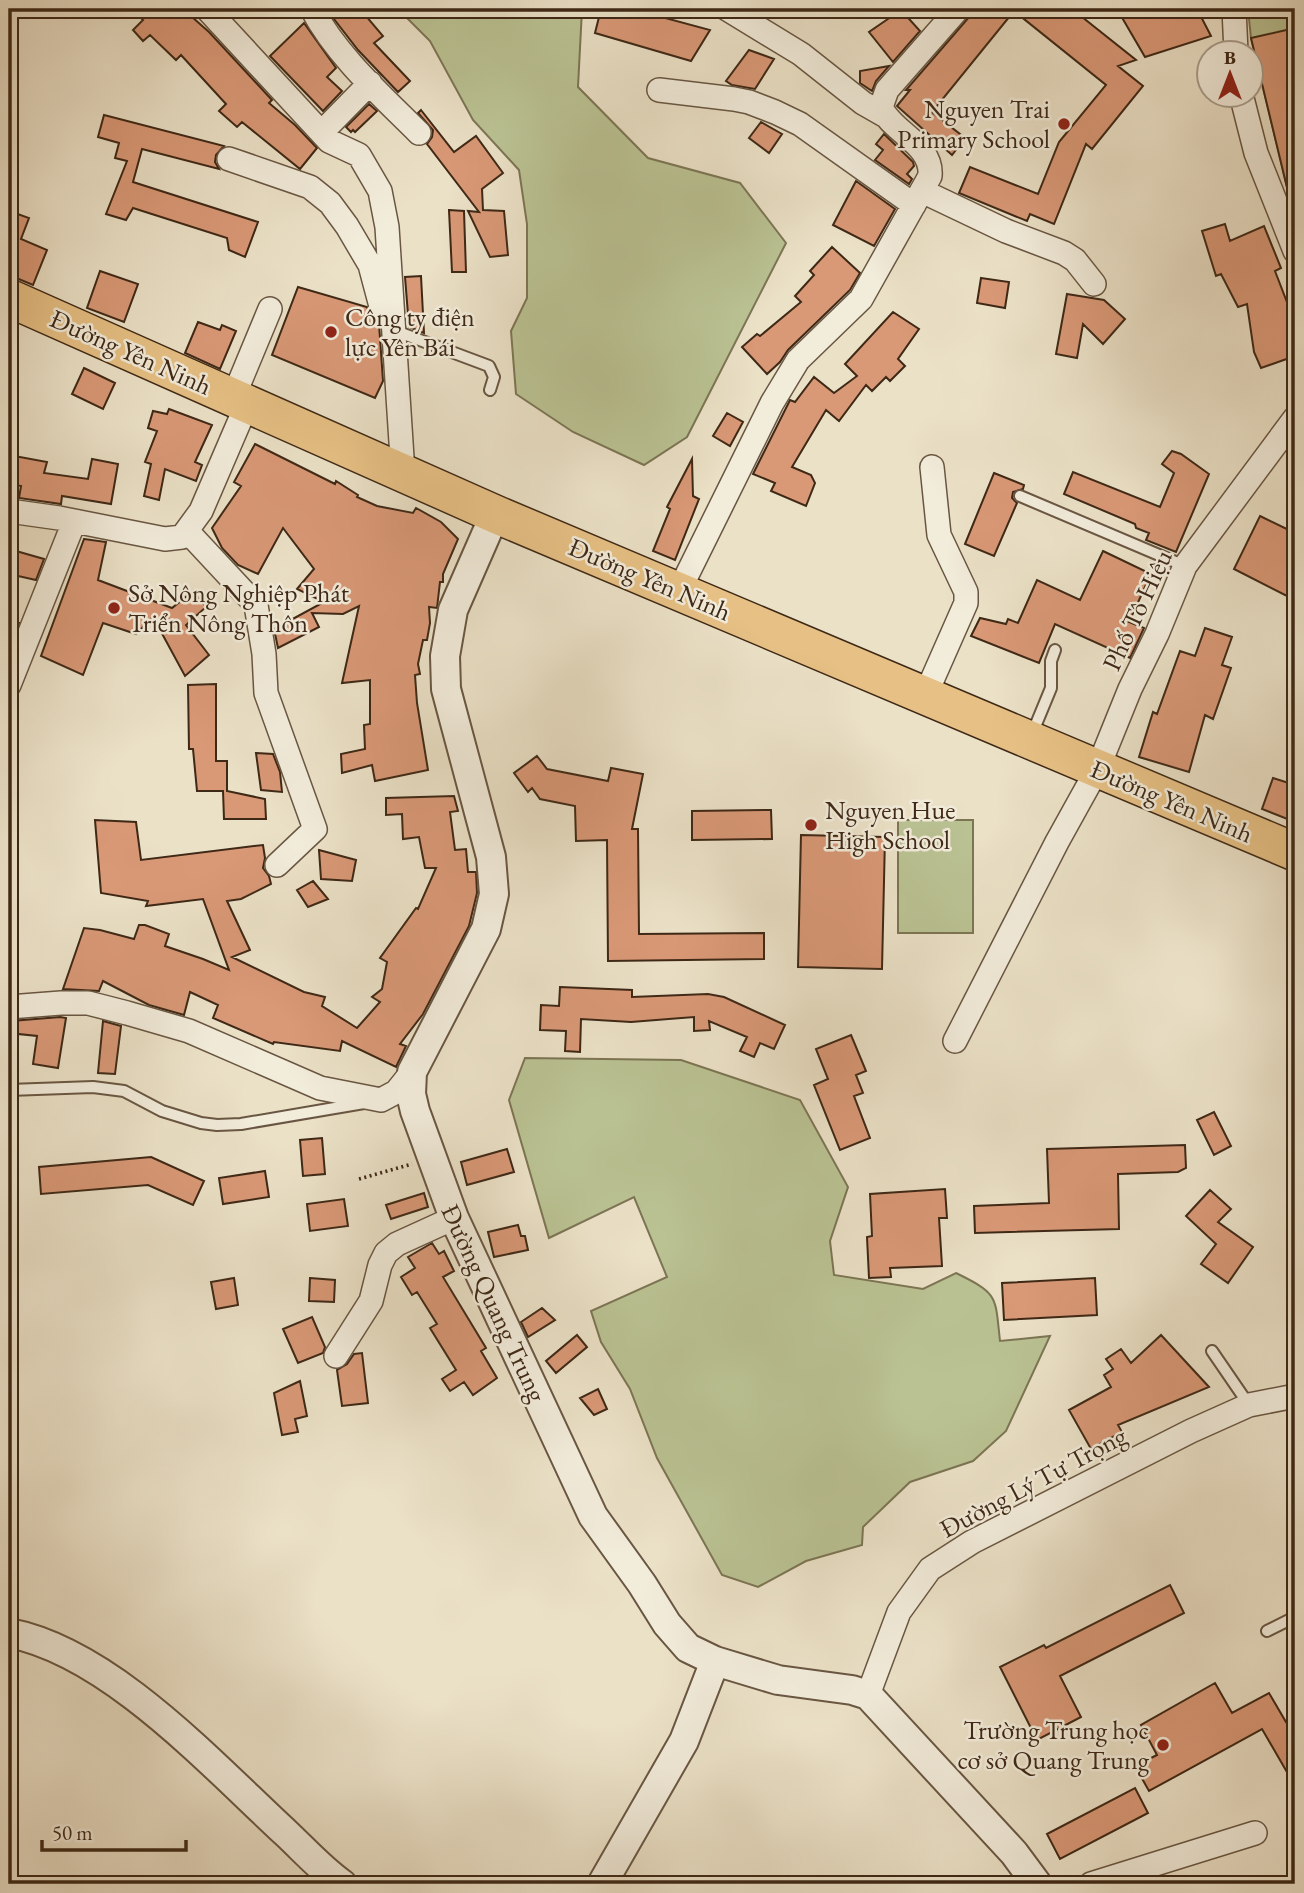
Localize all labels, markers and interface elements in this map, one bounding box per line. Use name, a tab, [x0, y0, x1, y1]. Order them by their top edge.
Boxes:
north arrow	[1196, 38, 1266, 108]
text: B	[1224, 45, 1236, 70]
place label: Nguyen Trai Primary School	[897, 92, 1050, 156]
marker: Nguyen Trai Primary School	[1056, 116, 1072, 132]
place label: Công ty điện lực Yên Bái	[345, 300, 475, 364]
street label: Đường Yên Ninh	[45, 301, 217, 403]
marker: Công ty điện lực Yên Bái	[323, 324, 339, 340]
street label: Đường Yên Ninh	[564, 530, 736, 628]
street label: Phố Tô Hiệu	[1094, 544, 1180, 676]
place label: Sở Nông Nghiệp Phát Triển Nông Thôn	[128, 576, 349, 640]
marker: Sở Nông Nghiệp Phát Triển Nông Thôn	[106, 600, 122, 616]
street label: Đường Yên Ninh	[1086, 752, 1258, 850]
place label: Nguyen Hue High School	[825, 793, 955, 857]
marker: Nguyen Hue High School	[803, 817, 819, 833]
street label: Đường Quang Trung	[433, 1199, 555, 1408]
street label: Đường Lý Tự Trọng	[934, 1418, 1133, 1546]
place label: Trường Trung học cơ sở Quang Trung	[957, 1713, 1150, 1777]
marker: Trường Trung học cơ sở Quang Trung	[1155, 1737, 1171, 1753]
scale bar	[42, 1809, 186, 1853]
text: 50 m	[52, 1819, 93, 1846]

